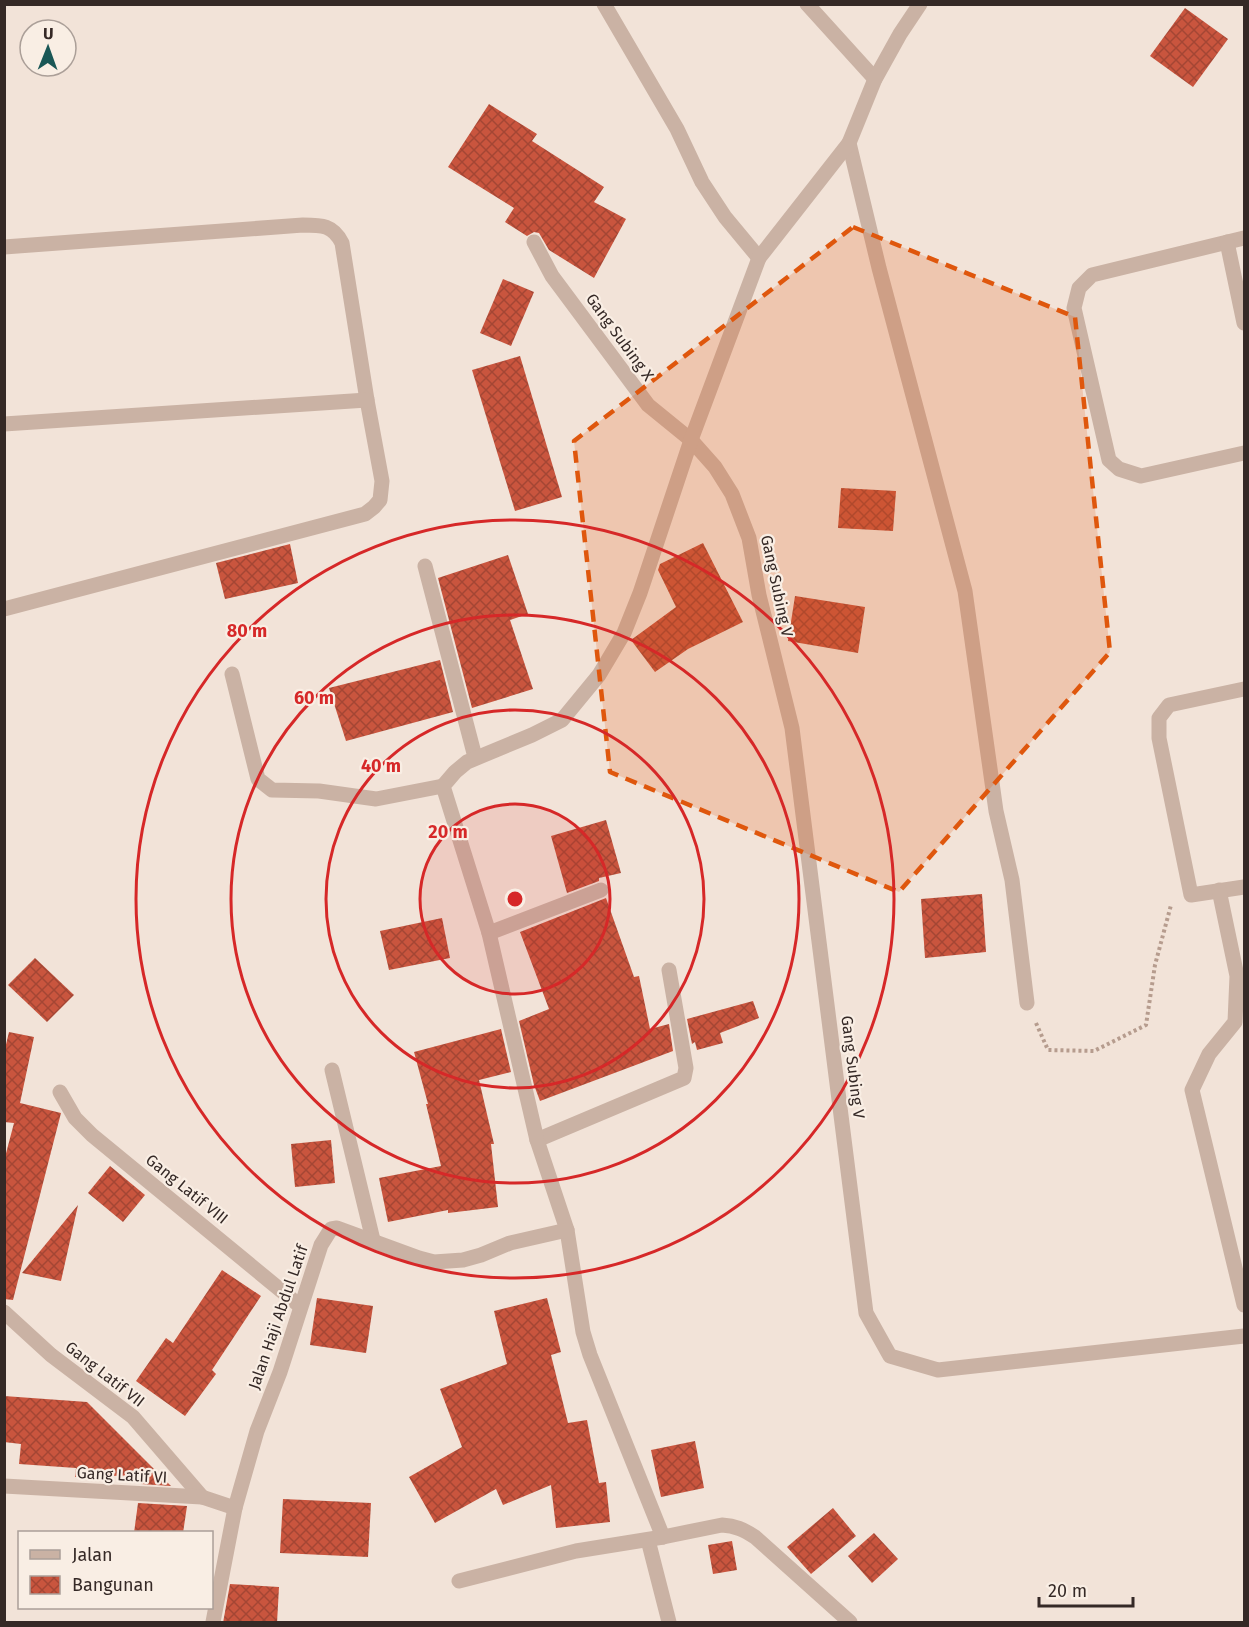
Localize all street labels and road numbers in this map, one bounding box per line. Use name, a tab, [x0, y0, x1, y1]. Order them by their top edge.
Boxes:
street label: Gang Subing X	[582, 290, 658, 385]
street label: Gang Subing V	[757, 533, 797, 639]
street label: Gang Subing V	[837, 1014, 869, 1120]
street label: Gang Latif VIII	[142, 1150, 232, 1228]
street label: Jalan Haji Abdul Latif	[244, 1241, 312, 1392]
street label: Gang Latif VII	[62, 1337, 148, 1411]
street label: Gang Latif VI	[76, 1463, 168, 1487]

